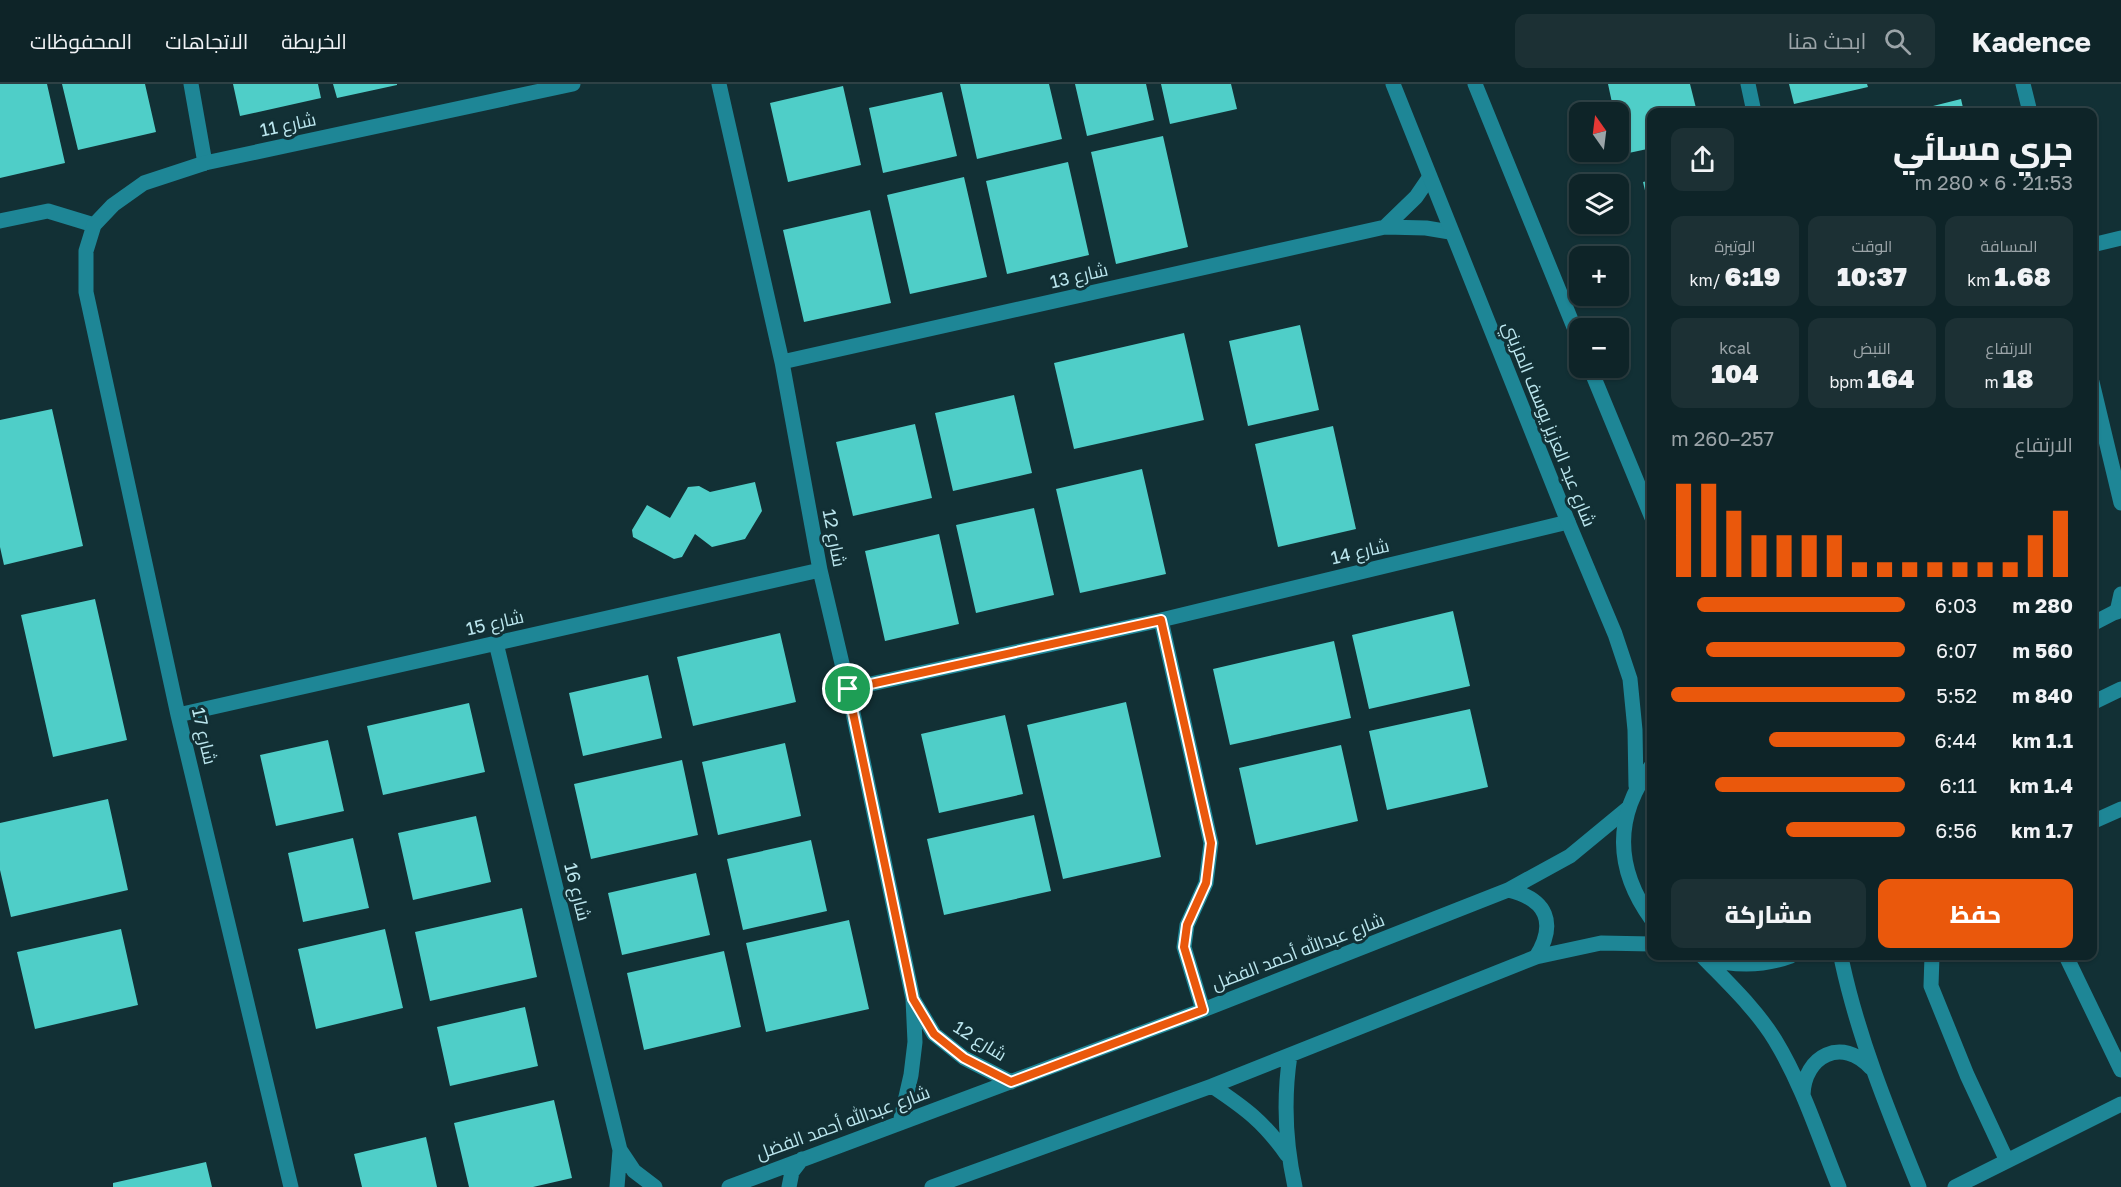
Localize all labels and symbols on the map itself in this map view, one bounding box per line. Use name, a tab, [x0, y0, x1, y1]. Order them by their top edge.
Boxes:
north arrow	[1569, 102, 1629, 162]
street label: شارع 11	[258, 107, 318, 143]
street label: شارع 13	[1048, 258, 1110, 294]
street label: شارع عبد العزيز يوسف المزيني	[1495, 318, 1601, 531]
street label: شارع 12	[817, 507, 851, 569]
street label: شارع 14	[1329, 534, 1391, 570]
street label: شارع 15	[464, 605, 526, 641]
pin	[822, 663, 873, 714]
street label: شارع 17	[186, 705, 222, 767]
street label: شارع 16	[558, 860, 596, 924]
street label: شارع عبدالله أحمد الفضل	[1208, 908, 1388, 996]
street label: شارع 12	[949, 1015, 1011, 1067]
street label: شارع عبدالله أحمد الفضل	[753, 1080, 933, 1166]

